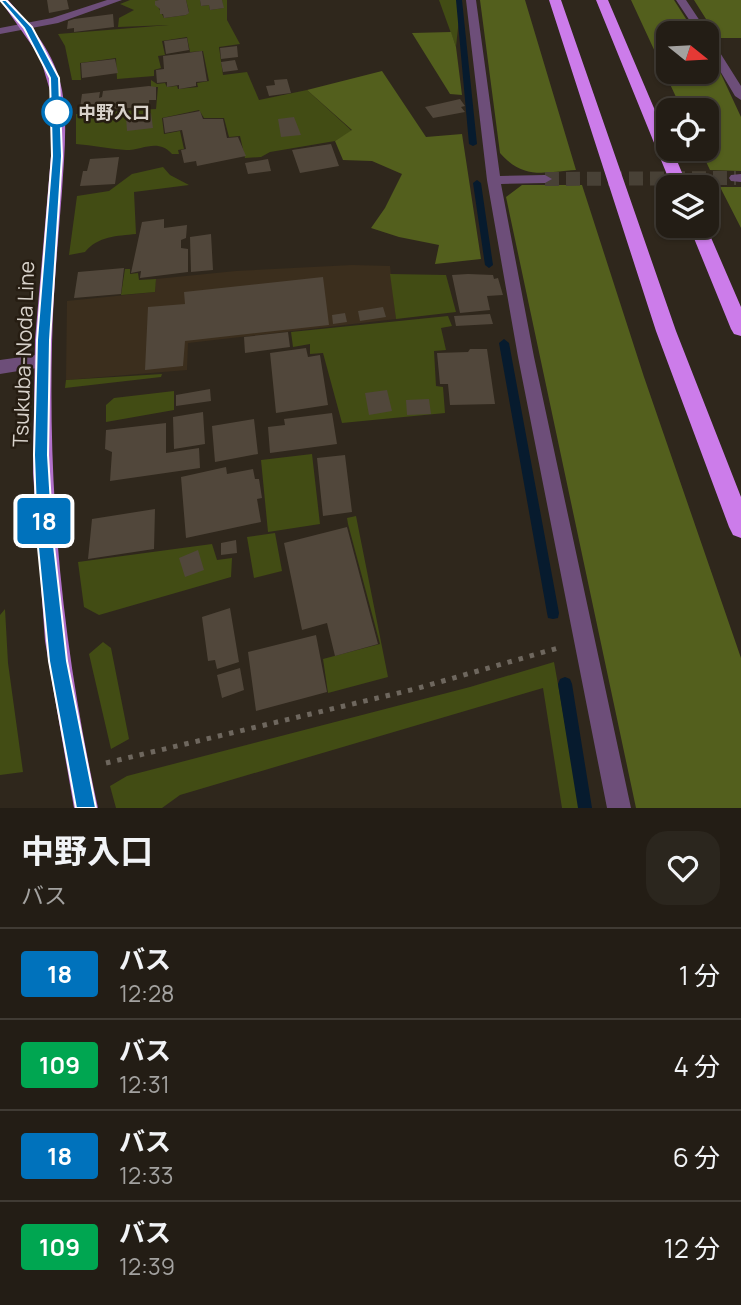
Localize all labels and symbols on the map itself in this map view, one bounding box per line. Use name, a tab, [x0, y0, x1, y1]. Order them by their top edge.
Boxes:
north arrow	[656, 21, 719, 84]
marker: 中野入口	[42, 97, 72, 127]
place label: 中野入口	[78, 100, 150, 124]
street label: Tsukuba-Noda Line	[6, 261, 40, 447]
line badge: 18	[12, 498, 76, 544]

